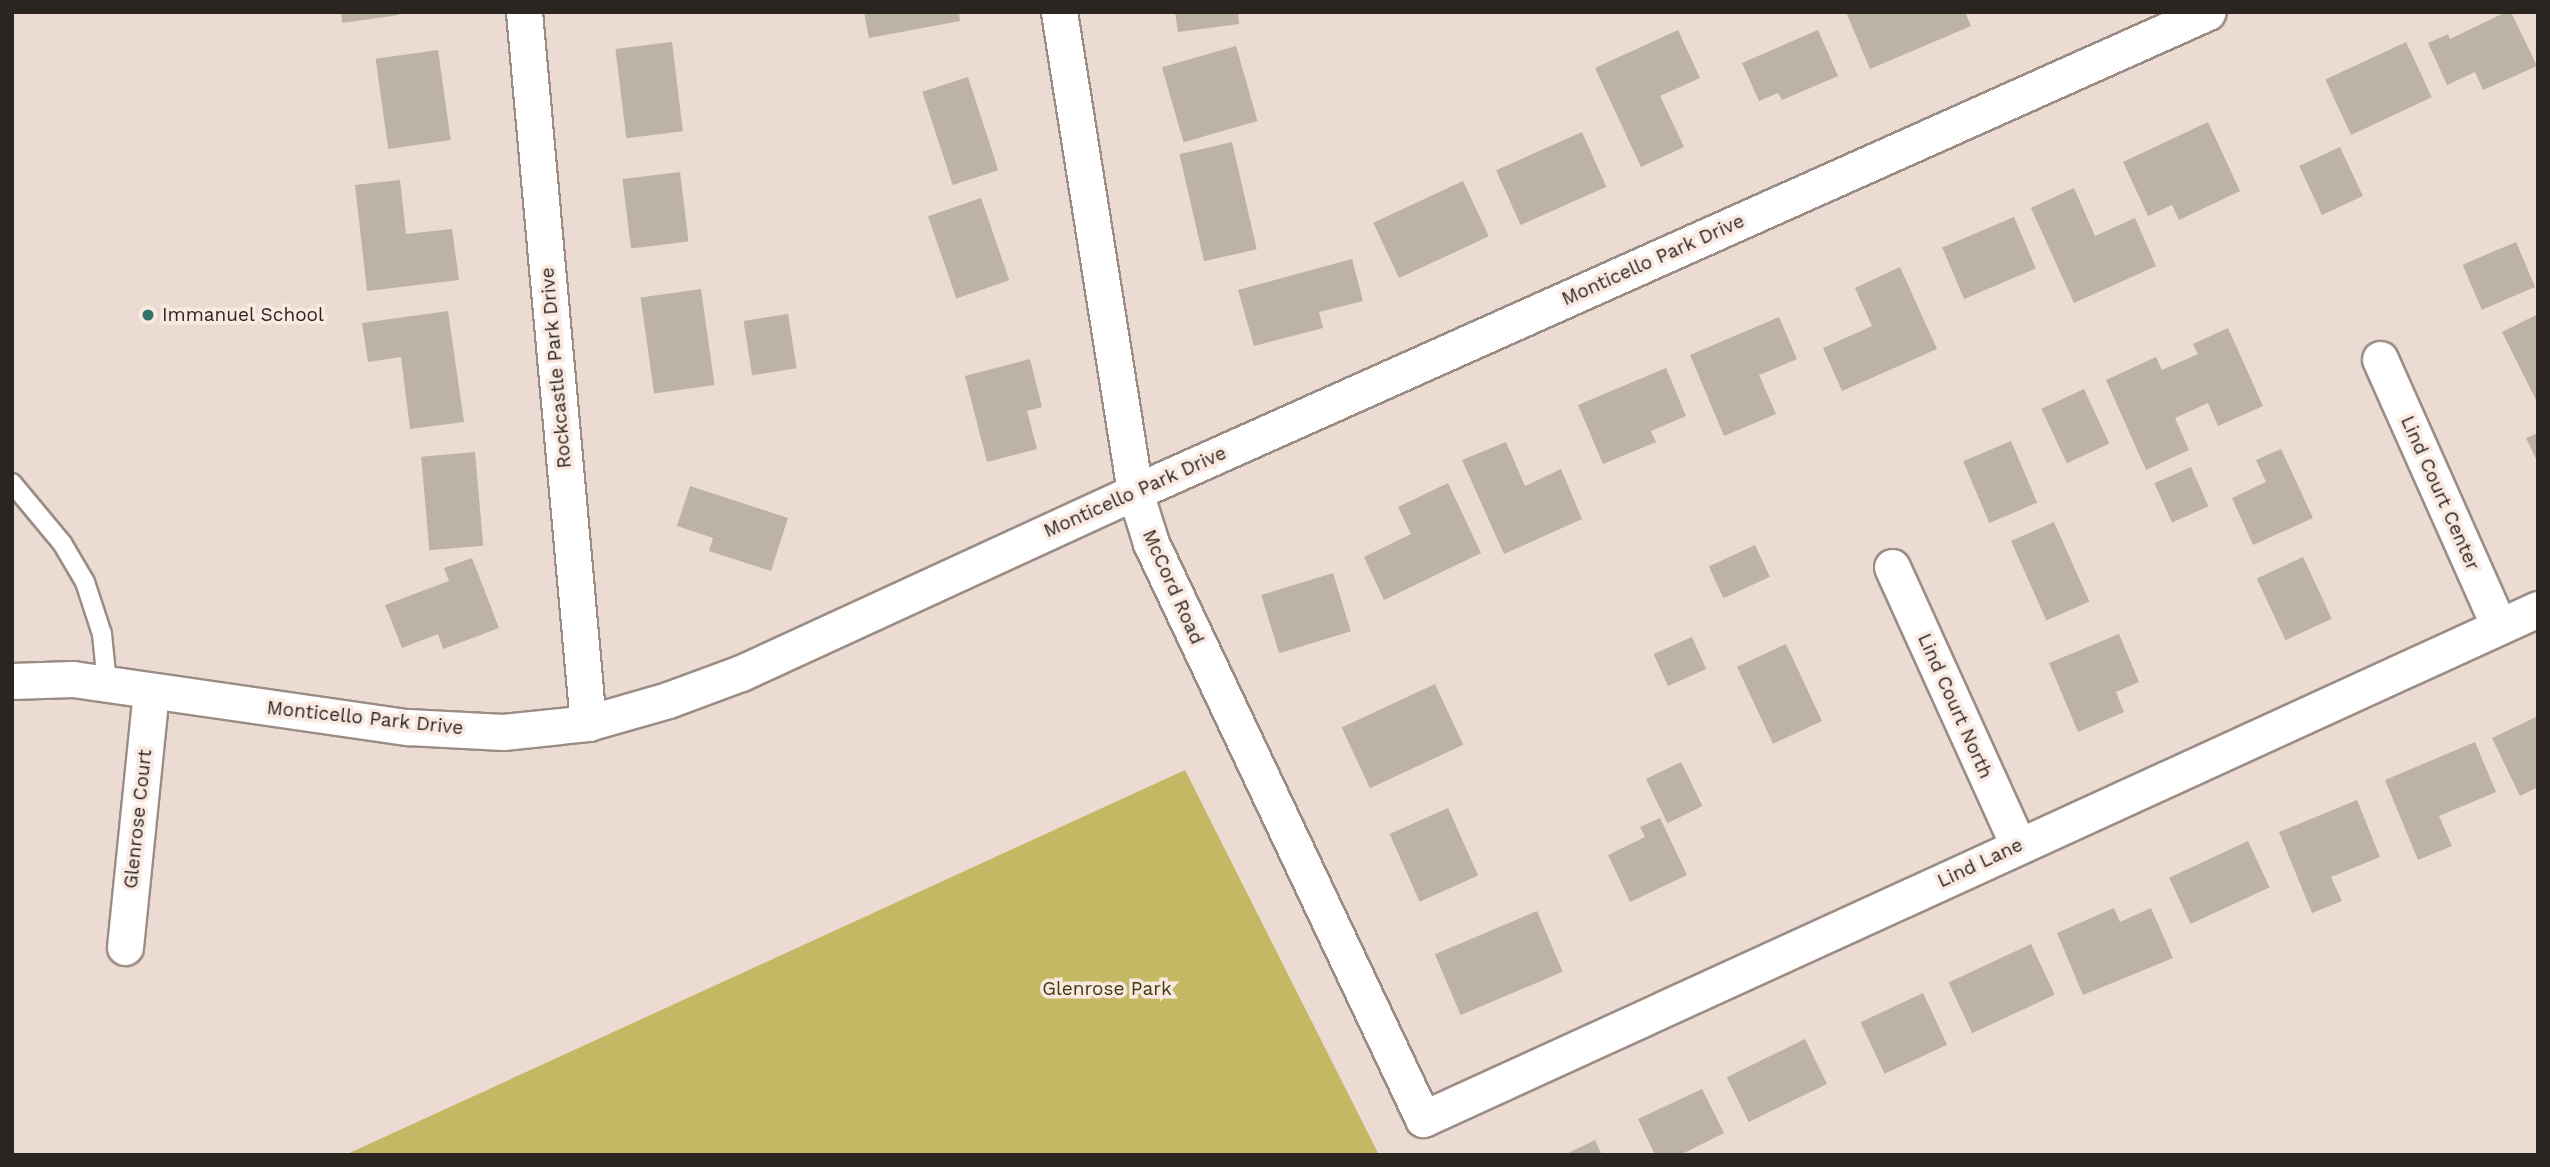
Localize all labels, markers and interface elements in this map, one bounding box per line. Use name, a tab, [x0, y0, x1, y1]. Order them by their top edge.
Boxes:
street label: Monticello Park Drive	[1558, 209, 1748, 311]
street label: Rockcastle Park Drive	[536, 266, 576, 470]
place label: Immanuel School	[162, 304, 324, 326]
marker: Immanuel School	[140, 307, 156, 323]
street label: Lind Court Center	[2396, 412, 2484, 574]
street label: Monticello Park Drive	[1040, 441, 1230, 543]
street label: McCord Road	[1138, 526, 1208, 648]
street label: Lind Court North	[1913, 630, 1997, 782]
street label: Monticello Park Drive	[265, 696, 465, 740]
street label: Glenrose Court	[119, 748, 157, 890]
street label: Lind Lane	[1934, 833, 2026, 893]
park label: Glenrose Park	[1042, 978, 1172, 1000]

